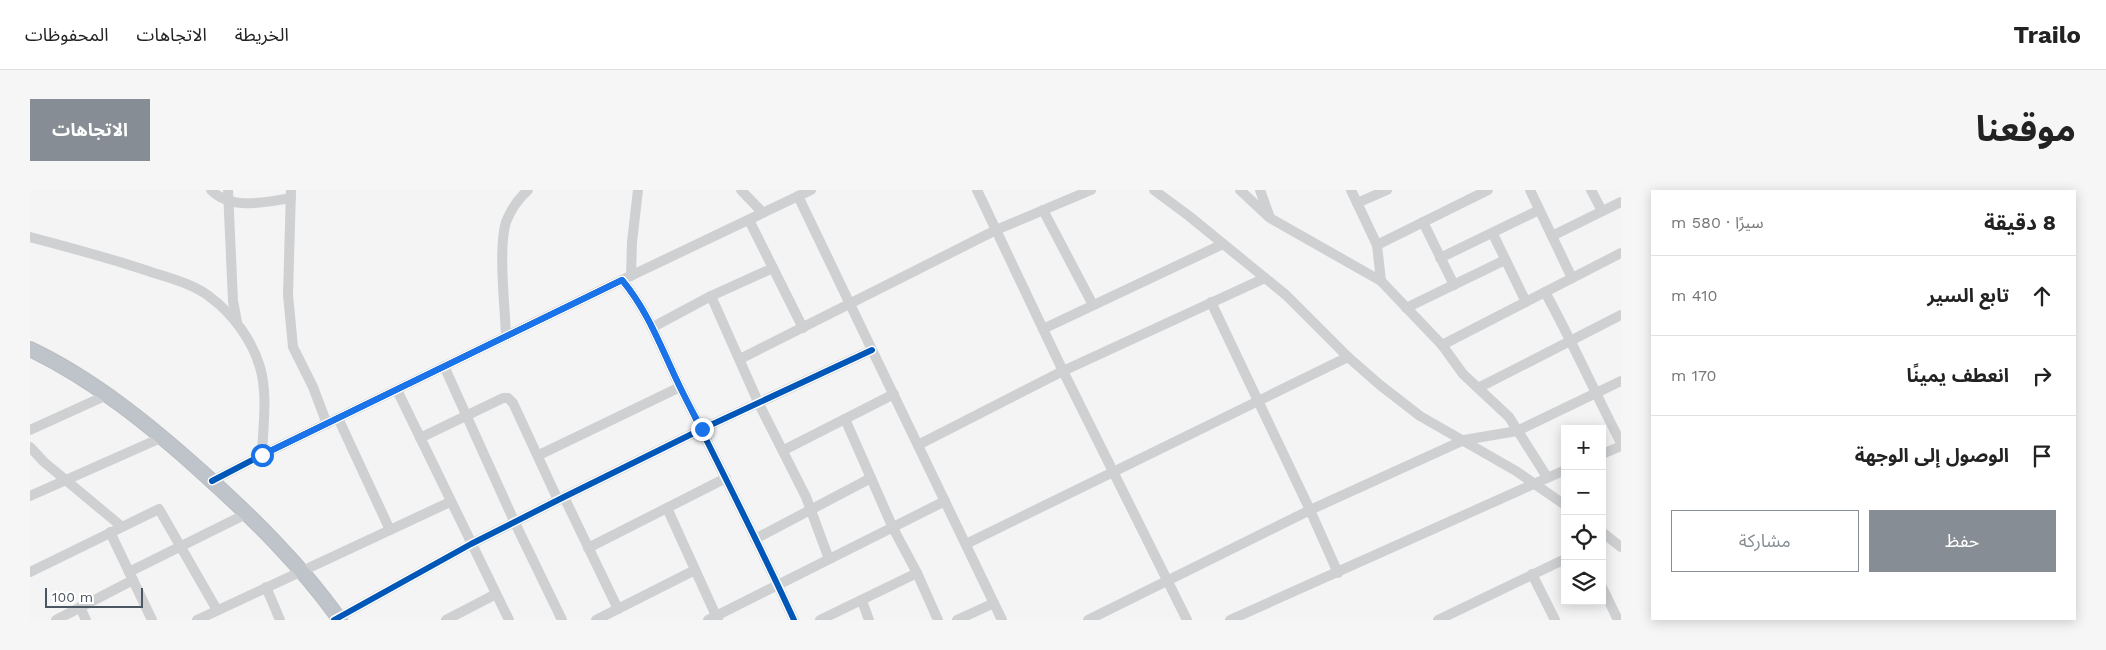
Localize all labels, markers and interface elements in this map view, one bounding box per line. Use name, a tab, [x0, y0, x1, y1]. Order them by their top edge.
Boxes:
text: Trailo	[2014, 21, 2081, 49]
text: المحفوظات	[25, 24, 109, 45]
text: الاتجاهات	[137, 24, 207, 45]
text: الخريطة	[235, 24, 289, 45]
button: الاتجاهات	[30, 99, 150, 161]
text: موقعنا	[1976, 108, 2076, 150]
text: 8 دقيقة	[1984, 210, 2056, 235]
text: سيرًا · 580 m	[1671, 213, 1764, 232]
icon: ahead	[2028, 282, 2056, 310]
text: تابع السير	[1927, 284, 2009, 307]
text: 410 m	[1671, 286, 1717, 305]
icon: right	[2028, 362, 2056, 390]
text: انعطف يمينًا	[1906, 364, 2009, 387]
text: 170 m	[1671, 366, 1717, 385]
route end	[691, 418, 714, 441]
map controls	[1561, 425, 1606, 605]
button: +	[1561, 425, 1606, 470]
icon: arrive	[2028, 442, 2056, 470]
route start	[251, 444, 274, 467]
text: الوصول إلى الوجهة	[1855, 444, 2009, 467]
button: −	[1561, 470, 1606, 515]
button: مشاركة	[1671, 510, 1859, 572]
button: حفظ	[1869, 510, 2056, 572]
button: locate	[1561, 515, 1606, 560]
button: layers	[1561, 560, 1606, 605]
scale bar	[45, 585, 142, 608]
text: 100 m	[52, 589, 93, 605]

